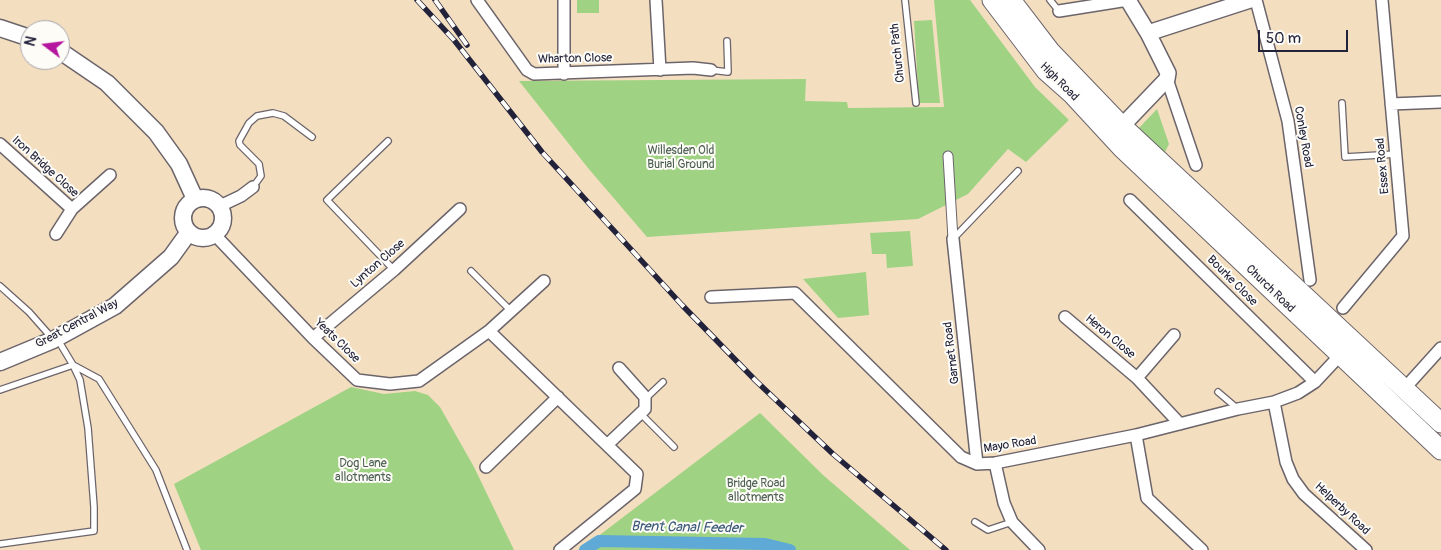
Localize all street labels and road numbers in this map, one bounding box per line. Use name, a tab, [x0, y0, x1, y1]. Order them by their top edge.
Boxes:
street label: Church Path	[888, 23, 908, 83]
street label: Wharton Close	[538, 51, 612, 67]
street label: High Road	[1037, 60, 1081, 104]
street label: Conley Road	[1291, 105, 1315, 169]
street label: Iron Bridge Close	[9, 133, 81, 201]
street label: Essex Road	[1373, 137, 1393, 195]
street label: Lynton Close	[348, 237, 408, 291]
street label: Bourke Close	[1204, 253, 1260, 309]
street label: Church Road	[1243, 262, 1297, 316]
street label: Great Central Way	[33, 296, 121, 352]
street label: Heron Close	[1082, 312, 1138, 362]
street label: Yeats Close	[311, 316, 363, 366]
street label: Garnet Road	[941, 321, 963, 385]
street label: Mayo Road	[983, 434, 1037, 456]
street label: Helperby Road	[1311, 480, 1373, 538]

